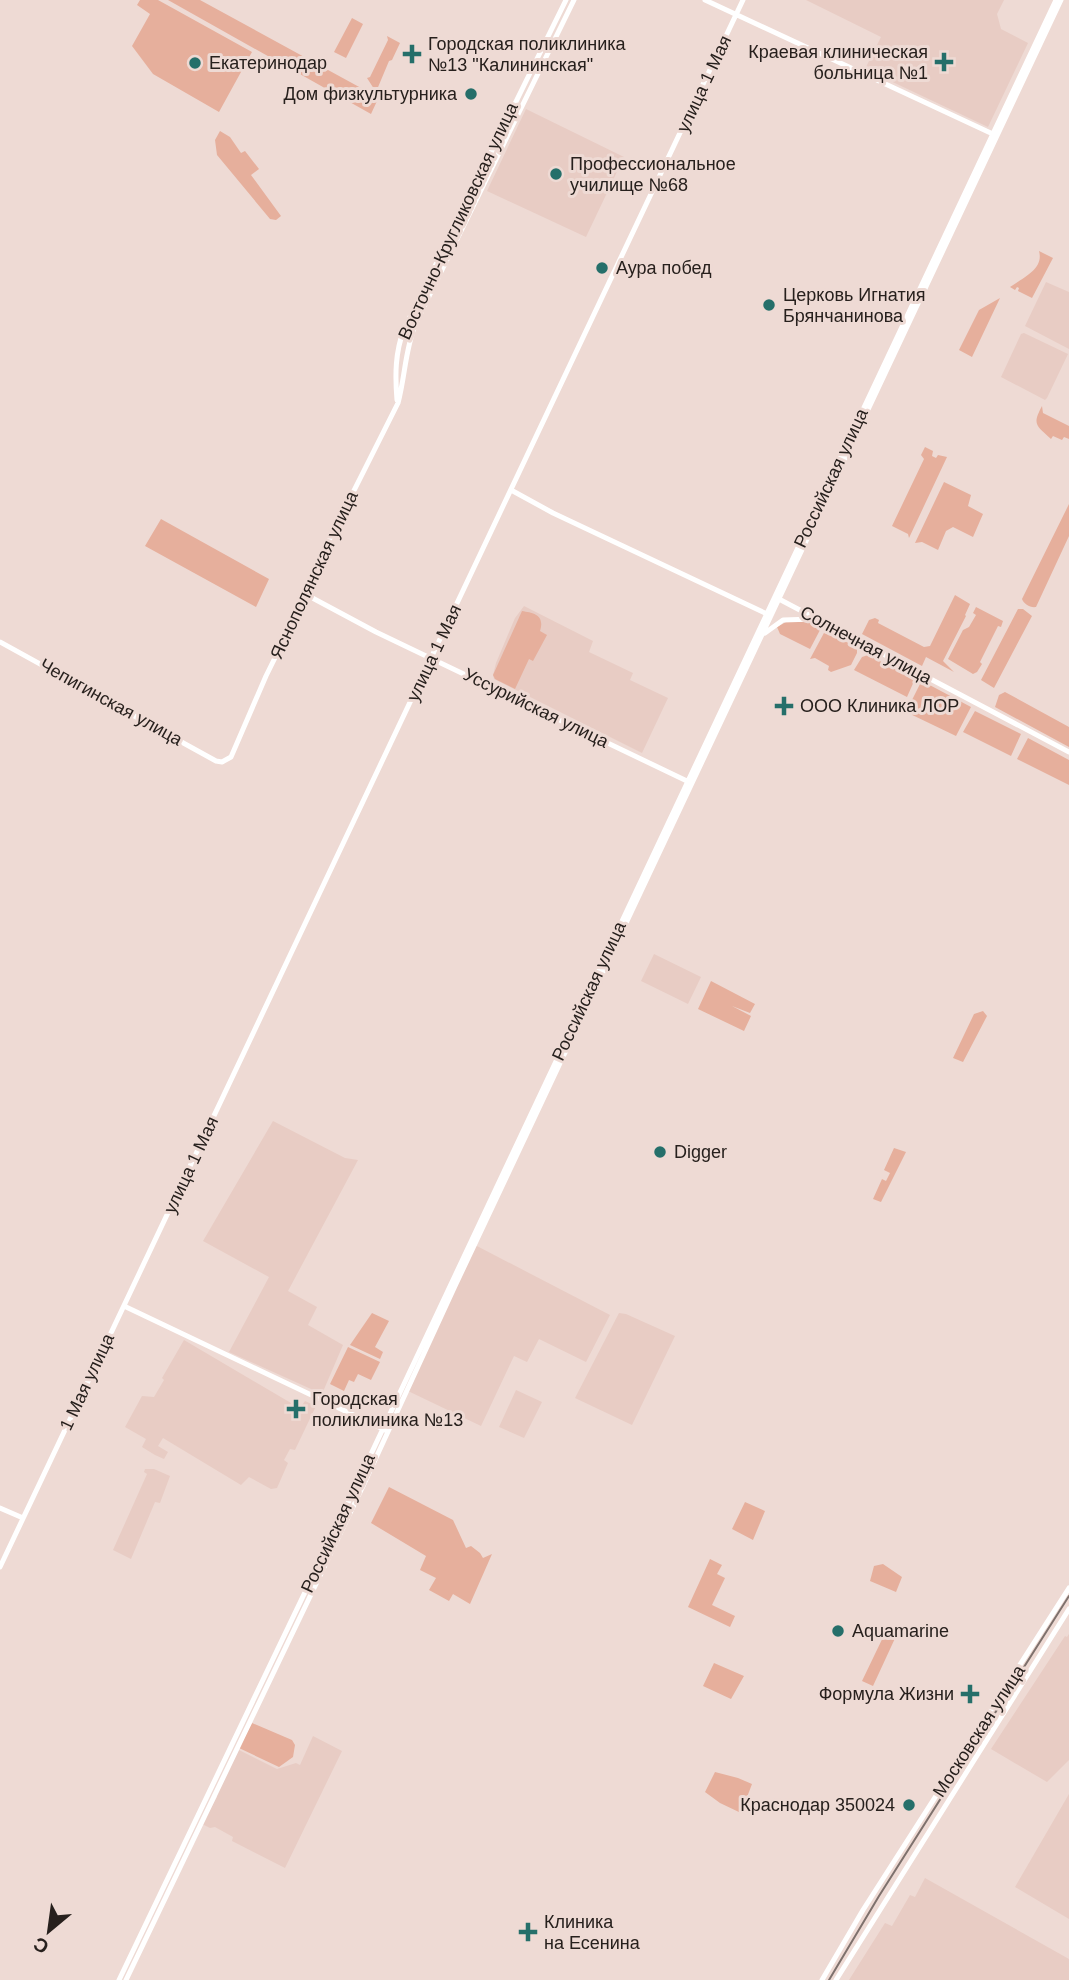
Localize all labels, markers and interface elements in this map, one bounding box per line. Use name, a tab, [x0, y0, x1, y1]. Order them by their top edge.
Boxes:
street label: улица 1 Мая	[673, 32, 735, 136]
place label: Городская поликлиника №13 "Калининская"	[428, 34, 627, 75]
place label: Краевая клиническая больница №1	[748, 42, 928, 83]
marker: Городская поликлиника №13 "Калининская"	[402, 44, 422, 64]
marker: Краевая клиническая больница №1	[934, 52, 954, 72]
place label: Екатеринодар	[209, 53, 327, 73]
marker: Екатеринодар	[187, 55, 203, 71]
place label: Дом физкультурника	[283, 84, 458, 104]
marker: Дом физкультурника	[463, 86, 479, 102]
street label: Восточно-Кругликовская улица	[394, 99, 522, 343]
place label: Профессиональное училище №68	[570, 154, 736, 195]
marker: Профессиональное училище №68	[548, 166, 564, 182]
place label: Аура побед	[616, 258, 712, 278]
marker: Аура побед	[594, 260, 610, 276]
place label: Церковь Игнатия Брянчанинова	[783, 285, 925, 326]
marker: Церковь Игнатия Брянчанинова	[761, 297, 777, 313]
street label: Российская улица	[790, 405, 872, 551]
street label: Яснополянская улица	[266, 487, 362, 662]
street label: улица 1 Мая	[403, 601, 465, 705]
street label: Солнечная улица	[797, 602, 936, 689]
street label: Чепигинская улица	[36, 654, 187, 750]
street label: Уссурийская улица	[460, 664, 613, 752]
marker: ООО Клиника ЛОР	[774, 696, 794, 716]
place label: ООО Клиника ЛОР	[800, 696, 959, 716]
street label: Российская улица	[548, 918, 630, 1064]
street label: улица 1 Мая	[160, 1113, 222, 1217]
place label: Digger	[674, 1142, 727, 1162]
marker: Digger	[652, 1144, 668, 1160]
street label: 1 Мая улица	[56, 1330, 119, 1434]
place label: Городская поликлиника №13	[312, 1389, 463, 1430]
marker: Городская поликлиника №13	[286, 1399, 306, 1419]
street label: Российская улица	[297, 1450, 379, 1596]
place label: Aquamarine	[852, 1621, 949, 1641]
marker: Aquamarine	[830, 1623, 846, 1639]
street label: Московская улица	[929, 1660, 1030, 1801]
place label: Формула Жизни	[819, 1684, 954, 1704]
marker: Формула Жизни	[960, 1684, 980, 1704]
place label: Краснодар 350024	[740, 1795, 895, 1815]
marker: Краснодар 350024	[901, 1797, 917, 1813]
north arrow	[14, 1896, 84, 1966]
place label: Клиника на Есенина	[544, 1912, 641, 1953]
marker: Клиника на Есенина	[518, 1922, 538, 1942]
text: С	[30, 1933, 52, 1958]

